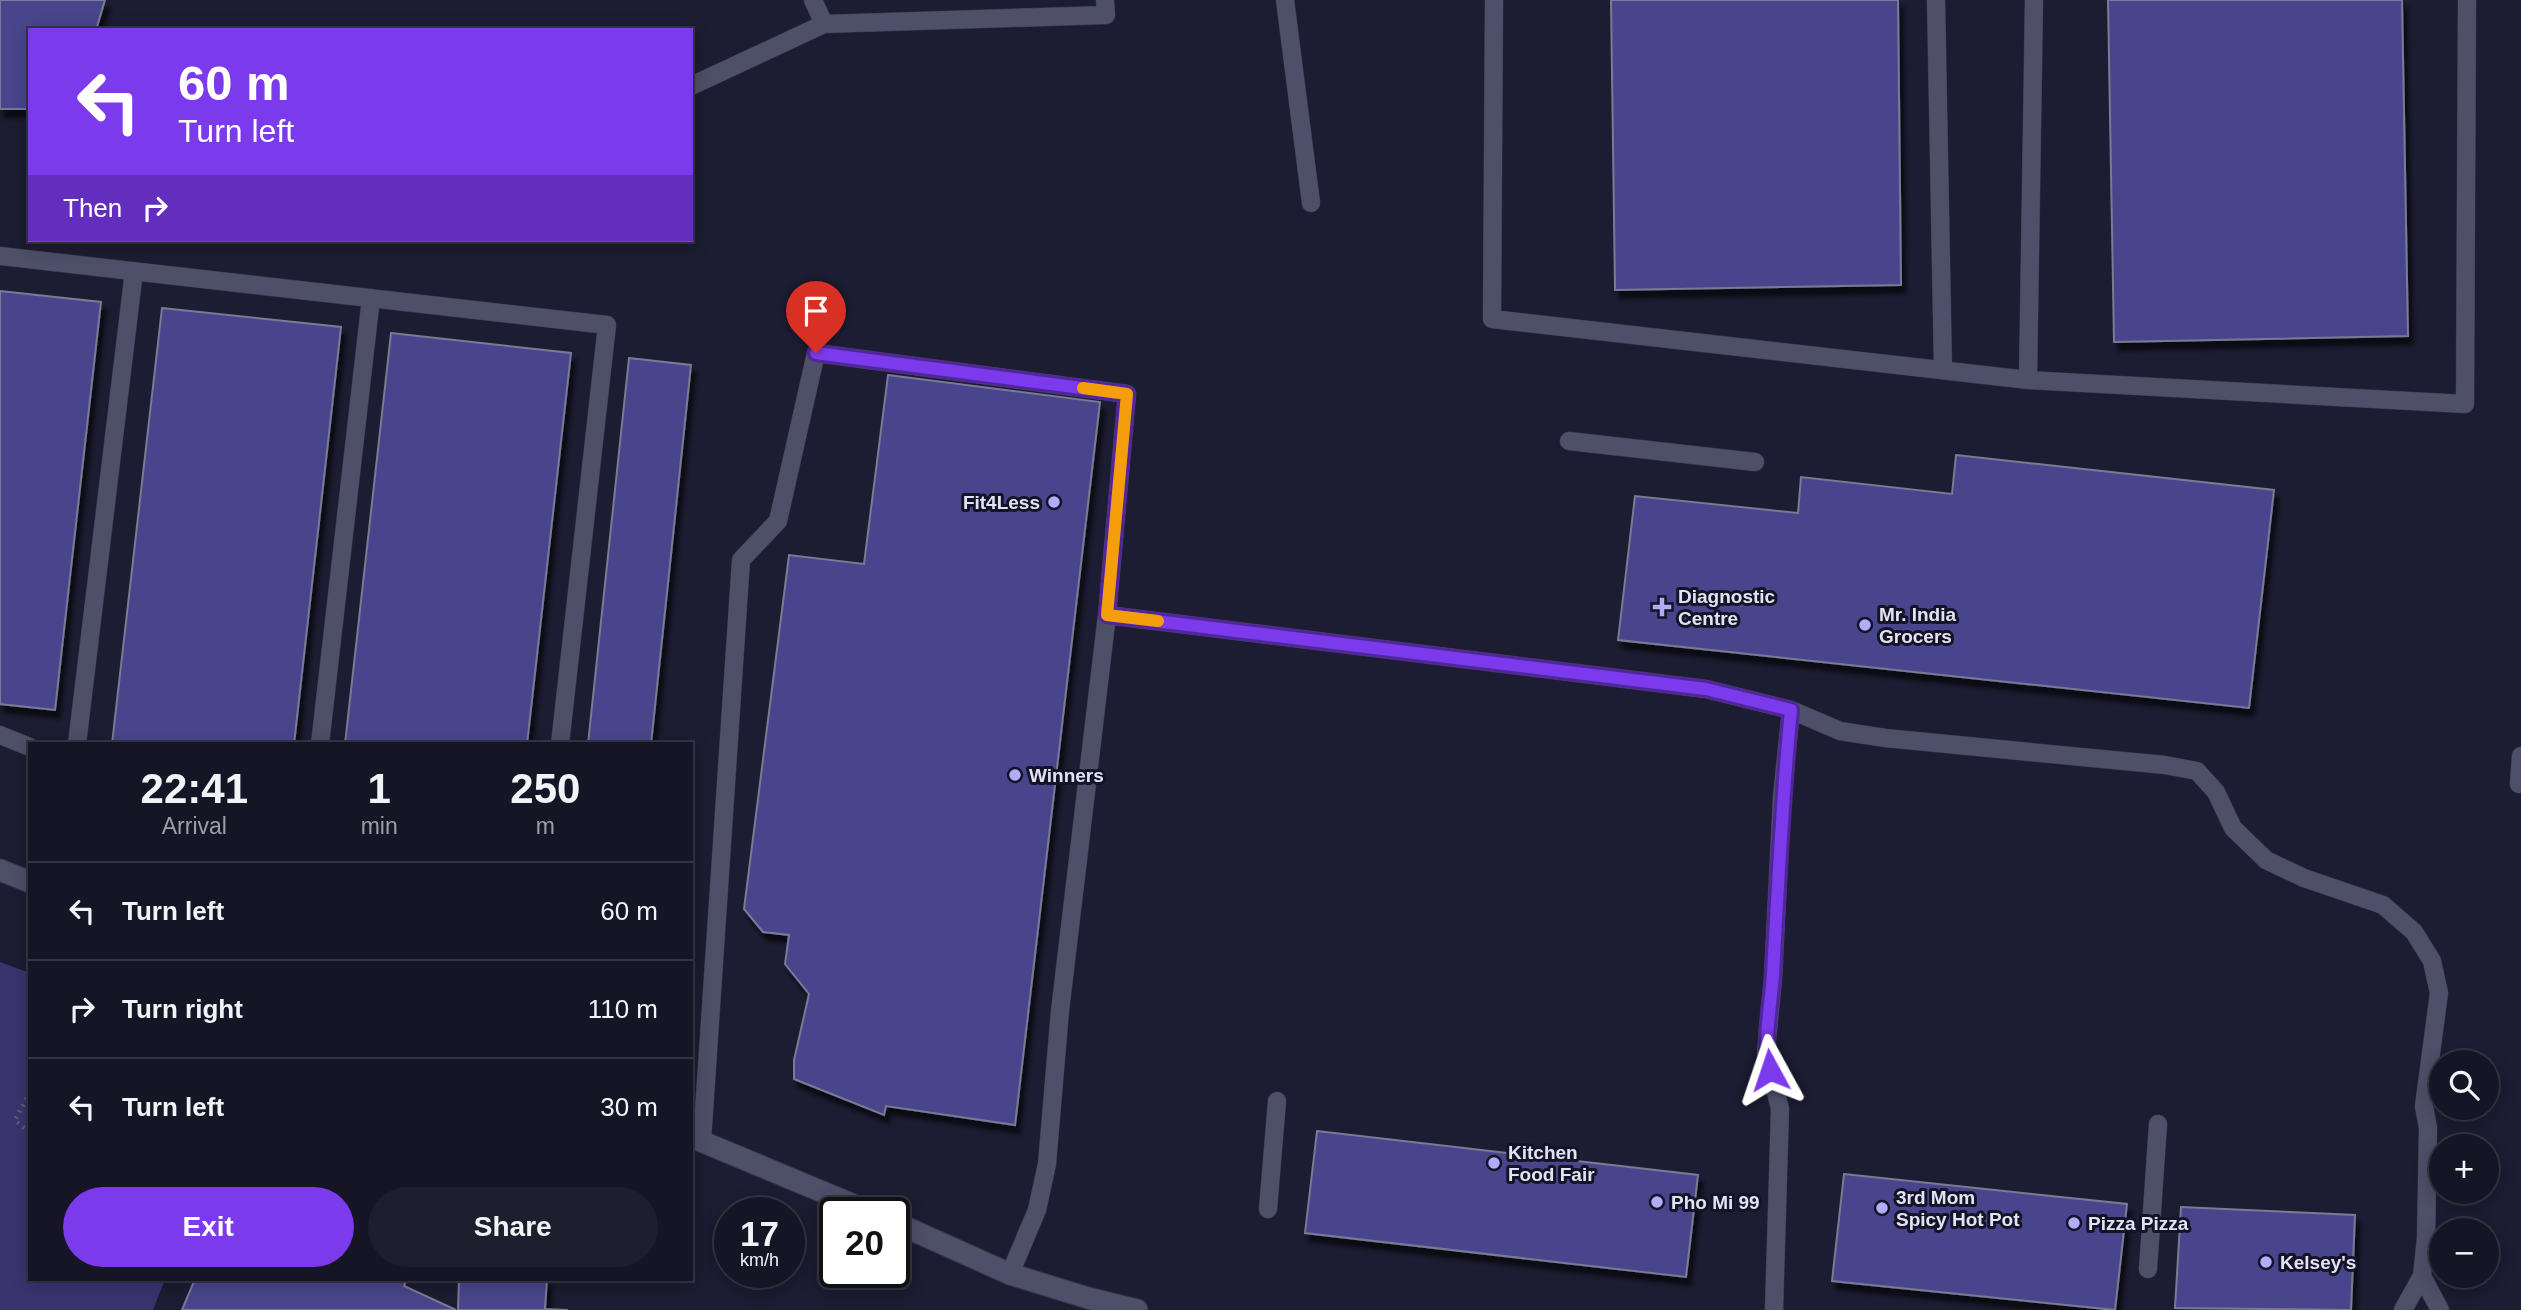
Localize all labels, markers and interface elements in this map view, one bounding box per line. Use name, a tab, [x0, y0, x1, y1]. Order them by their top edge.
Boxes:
icon: left	[63, 56, 154, 147]
text: 60 m	[178, 56, 290, 110]
text: Turn left	[178, 113, 294, 149]
icon: right	[136, 189, 174, 227]
text: Then	[63, 193, 122, 223]
pin	[786, 281, 846, 353]
icon: arrive	[797, 292, 835, 330]
place label: Fit4Less	[963, 492, 1040, 513]
marker: Fit4Less	[1046, 494, 1062, 510]
place label: Diagnostic Centre	[1678, 586, 1776, 629]
marker: Diagnostic Centre	[1652, 597, 1672, 617]
place label: Mr. India Grocers	[1879, 604, 1957, 647]
marker: Mr. India Grocers	[1857, 617, 1873, 633]
text: 22:41	[141, 765, 248, 812]
text: 1	[367, 765, 391, 812]
text: 250	[510, 765, 580, 812]
place label: Winners	[1029, 765, 1104, 786]
marker: Winners	[1007, 767, 1023, 783]
text: Arrival	[162, 813, 227, 839]
text: min	[361, 813, 398, 839]
text: m	[536, 813, 555, 839]
icon: left	[63, 892, 101, 930]
text: Turn left	[122, 896, 224, 926]
text: 60 m	[600, 896, 658, 926]
icon: right	[63, 990, 101, 1028]
text: Turn right	[122, 994, 243, 1024]
text: 110 m	[588, 994, 658, 1024]
position arrow	[1733, 1033, 1807, 1107]
map controls	[2429, 1050, 2499, 1288]
button: search	[2429, 1050, 2499, 1120]
icon: left	[63, 1088, 101, 1126]
text: Turn left	[122, 1092, 224, 1122]
text: 30 m	[600, 1092, 658, 1122]
button: +	[2429, 1134, 2499, 1204]
place label: Kitchen Food Fair	[1508, 1142, 1595, 1185]
marker: Kitchen Food Fair	[1486, 1155, 1502, 1171]
button: Exit	[63, 1187, 354, 1267]
button: Share	[368, 1187, 658, 1267]
place label: 3rd Mom Spicy Hot Pot	[1896, 1187, 2020, 1230]
place label: Pho Mi 99	[1671, 1192, 1760, 1213]
marker: Pho Mi 99	[1649, 1194, 1665, 1210]
speed limit sign: 20	[819, 1197, 910, 1288]
marker: 3rd Mom Spicy Hot Pot	[1874, 1200, 1890, 1216]
place label: Pizza Pizza	[2088, 1213, 2189, 1234]
text: 17	[740, 1214, 779, 1253]
marker: Pizza Pizza	[2066, 1215, 2082, 1231]
button: −	[2429, 1218, 2499, 1288]
text: km/h	[740, 1250, 779, 1270]
place label: Kelsey's	[2280, 1252, 2356, 1273]
marker: Kelsey's	[2258, 1254, 2274, 1270]

